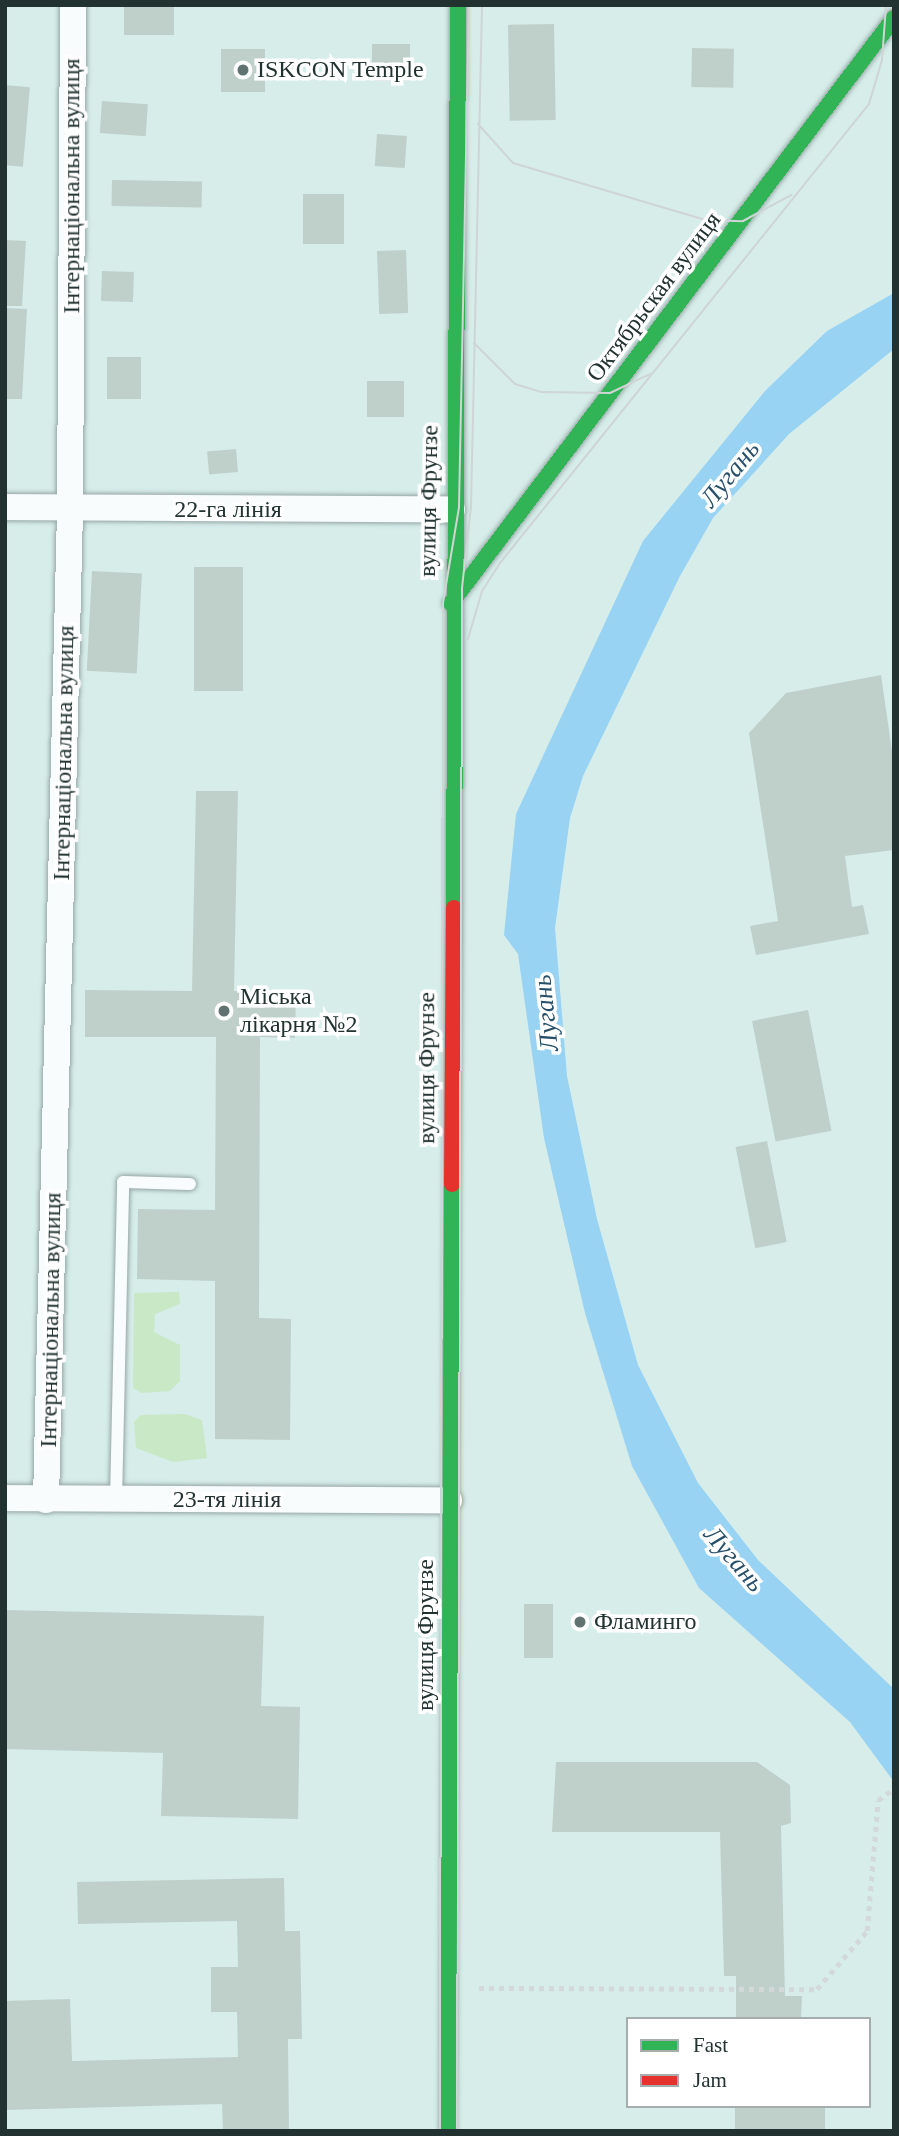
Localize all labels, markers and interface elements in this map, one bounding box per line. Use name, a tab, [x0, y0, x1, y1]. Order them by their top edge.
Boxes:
place label: ISKCON Temple	[257, 56, 424, 84]
street label: Інтернаціональна вулиця	[58, 58, 86, 314]
marker: ISKCON Temple	[235, 62, 251, 78]
street label: Октябрьская вулиця	[581, 207, 727, 387]
street label: вулиця Фрунзе	[413, 425, 445, 577]
water label: Лугань	[694, 434, 766, 514]
street label: 22-га лінія	[174, 496, 282, 524]
street label: Інтернаціональна вулиця	[47, 625, 81, 881]
water label: Лугань	[526, 973, 566, 1053]
place label: Міська лікарня №2	[240, 983, 357, 1039]
street label: вулиця Фрунзе	[413, 992, 441, 1144]
marker: Міська лікарня №2	[214, 1001, 234, 1021]
street label: Інтернаціональна вулиця	[34, 1192, 68, 1448]
street label: 23-тя лінія	[173, 1486, 281, 1514]
water label: Лугань	[697, 1520, 771, 1598]
street label: вулиця Фрунзе	[412, 1559, 440, 1711]
place label: Фламинго	[594, 1608, 697, 1636]
marker: Фламинго	[572, 1614, 588, 1630]
legend	[626, 2017, 871, 2108]
text: Fast	[693, 2033, 728, 2057]
text: Jam	[693, 2068, 727, 2092]

